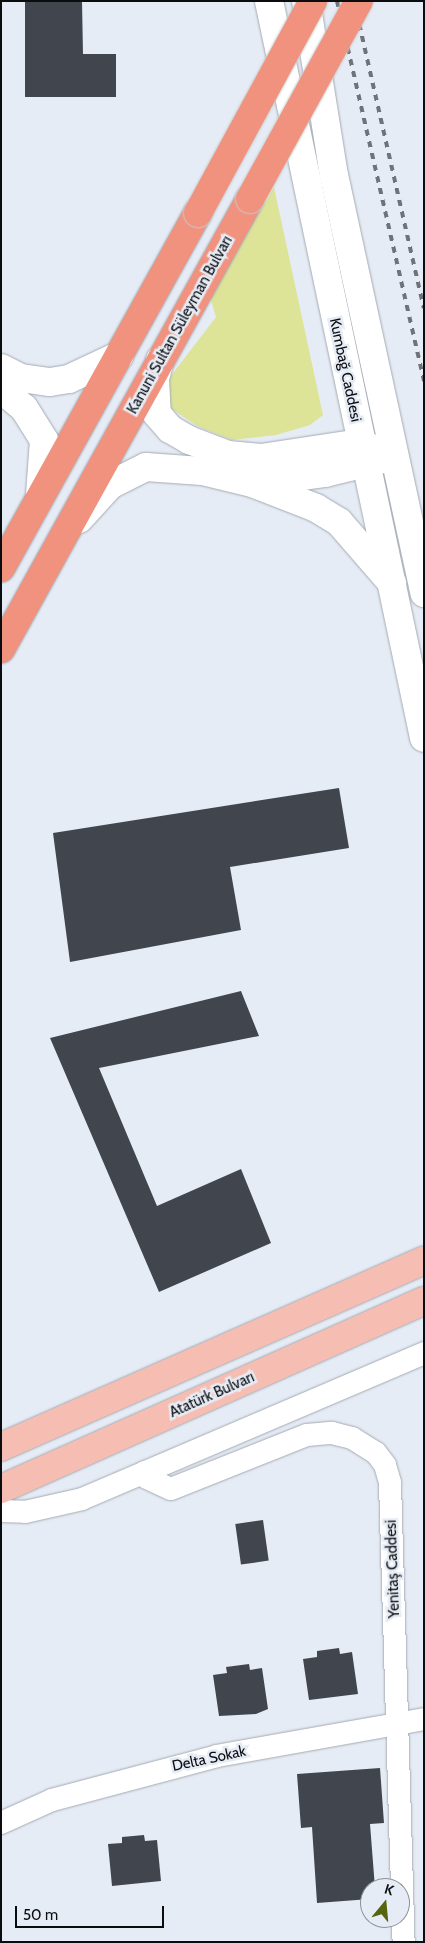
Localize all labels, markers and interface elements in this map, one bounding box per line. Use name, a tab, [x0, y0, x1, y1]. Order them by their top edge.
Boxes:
street label: Kanuni Sultan Süleyman Bulvarı	[123, 233, 237, 417]
street label: Kumbağ Caddesi	[325, 316, 365, 424]
street label: Atatürk Bulvarı	[167, 1368, 257, 1422]
street label: Yenitaş Caddesi	[382, 1519, 404, 1619]
street label: Delta Sokak	[170, 1742, 248, 1776]
north arrow	[360, 1878, 410, 1928]
text: K	[382, 1880, 396, 1900]
scale bar	[18, 1896, 166, 1928]
text: 50 m	[23, 1906, 58, 1924]

